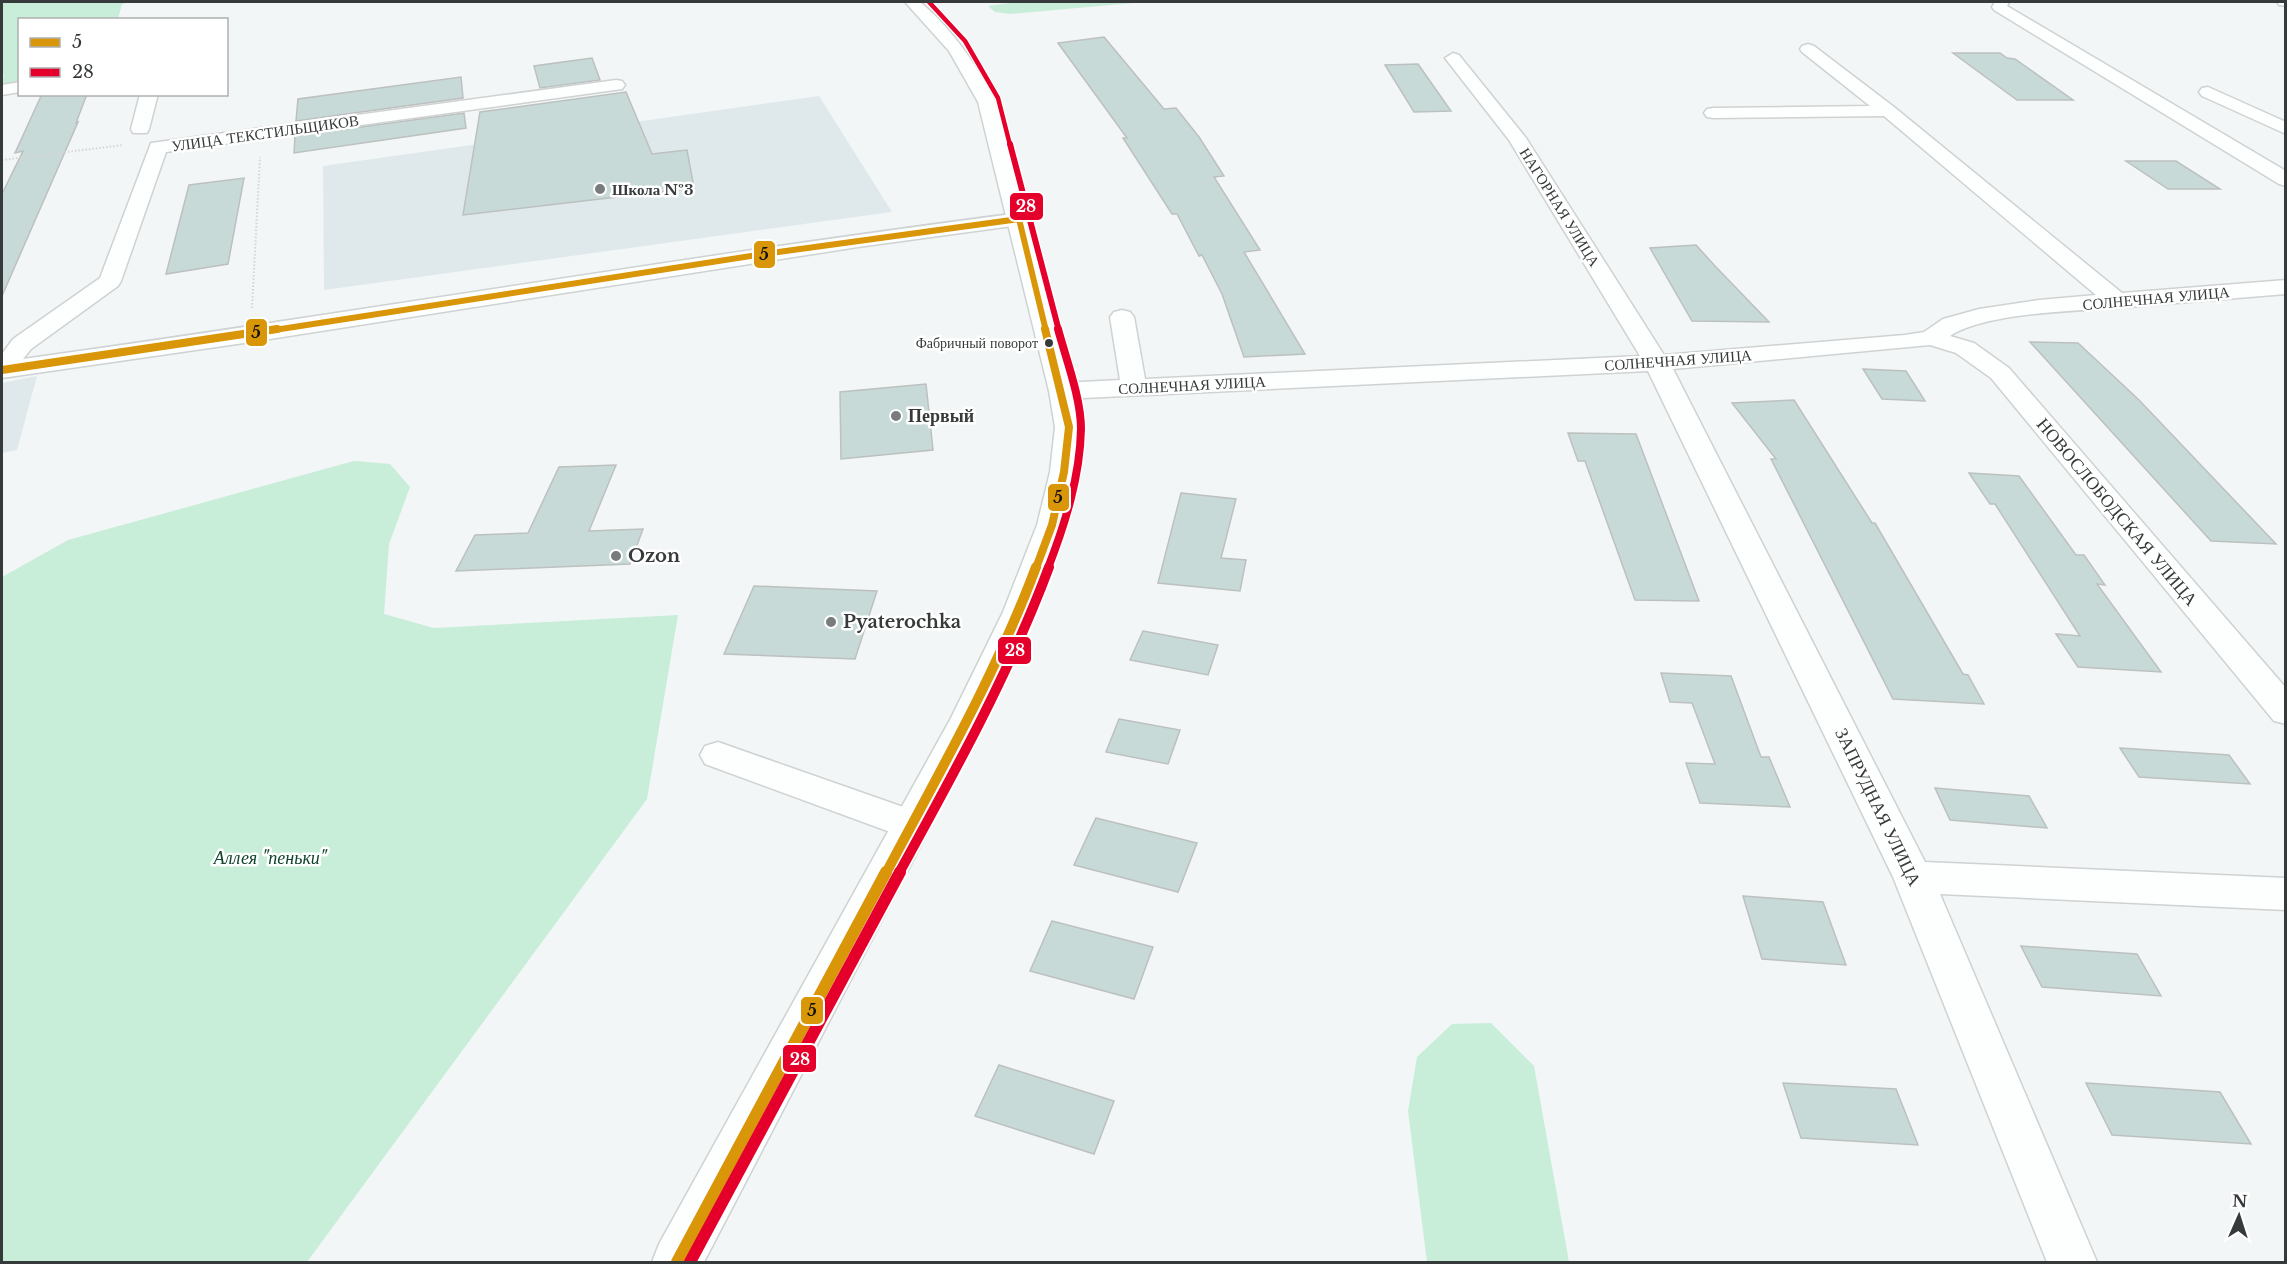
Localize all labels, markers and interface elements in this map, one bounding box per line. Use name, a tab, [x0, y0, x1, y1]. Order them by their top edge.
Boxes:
legend	[18, 18, 228, 96]
text: 5	[72, 31, 82, 53]
text: 28	[72, 61, 94, 83]
street label: УЛИЦА ТЕКСТИЛЬЩИКОВ	[170, 110, 360, 156]
street label: НАГОРНАЯ УЛИЦА	[1516, 144, 1604, 270]
place label: Школа №3	[612, 180, 694, 199]
marker: Школа №3	[593, 182, 607, 196]
line badge: 28	[1009, 192, 1044, 221]
text: 28	[1016, 196, 1036, 216]
line badge: 5	[753, 240, 776, 269]
text: 5	[759, 244, 769, 264]
street label: СОЛНЕЧНАЯ УЛИЦА	[2082, 282, 2230, 314]
line badge: 5	[245, 318, 268, 347]
text: 5	[251, 322, 261, 342]
place label: Фабричный поворот	[916, 334, 1038, 352]
marker: Фабричный поворот	[1043, 337, 1055, 349]
street label: СОЛНЕЧНАЯ УЛИЦА	[1604, 345, 1752, 375]
street label: СОЛНЕЧНАЯ УЛИЦА	[1118, 372, 1266, 398]
place label: Первый	[908, 405, 974, 427]
marker: Первый	[889, 409, 903, 423]
street label: НОВОСЛОБОДСКАЯ УЛИЦА	[2032, 414, 2202, 610]
line badge: 5	[1047, 483, 1070, 512]
text: 5	[1053, 487, 1063, 507]
place label: Ozon	[628, 545, 680, 567]
marker: Ozon	[609, 549, 623, 563]
place label: Pyaterochka	[843, 611, 962, 633]
marker: Pyaterochka	[824, 615, 838, 629]
line badge: 28	[997, 636, 1032, 665]
text: 28	[1005, 640, 1025, 660]
street label: ЗАПРУДНАЯ УЛИЦА	[1830, 724, 1926, 890]
park label: Аллея "пеньки"	[213, 847, 328, 869]
line badge: 5	[800, 996, 824, 1025]
text: 5	[807, 1000, 817, 1020]
line badge: 28	[782, 1044, 817, 1073]
text: 28	[790, 1049, 810, 1069]
north arrow	[2209, 1186, 2269, 1246]
text: N	[2232, 1191, 2248, 1211]

